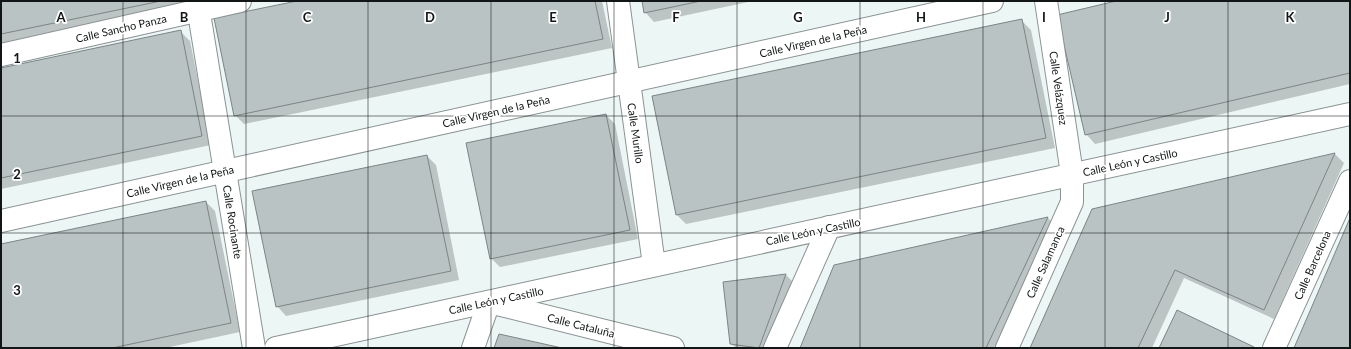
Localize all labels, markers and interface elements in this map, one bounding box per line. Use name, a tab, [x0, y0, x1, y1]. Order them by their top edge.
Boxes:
text: A	[55, 9, 66, 25]
text: B	[180, 9, 189, 25]
text: C	[303, 9, 312, 25]
text: D	[425, 9, 435, 25]
text: E	[549, 9, 557, 25]
text: F	[672, 9, 680, 25]
text: G	[793, 9, 803, 25]
text: H	[916, 9, 926, 25]
text: I	[1042, 9, 1046, 25]
text: J	[1164, 9, 1170, 25]
text: K	[1286, 9, 1296, 25]
street label: Calle Sancho Panza	[74, 11, 168, 45]
street label: Calle Virgen de la Peña	[758, 22, 868, 60]
text: 1	[13, 50, 21, 66]
street label: Calle Velázquez	[1047, 50, 1071, 126]
street label: Calle Virgen de la Peña	[441, 92, 551, 130]
street label: Calle Murillo	[625, 102, 647, 164]
street label: Calle León y Castillo	[1081, 146, 1179, 178]
street label: Calle Virgen de la Peña	[125, 162, 235, 200]
text: 2	[13, 166, 21, 182]
street label: Calle Rocinante	[221, 184, 245, 260]
street label: Calle León y Castillo	[764, 215, 862, 247]
street label: Calle Salamanca	[1023, 224, 1067, 300]
street label: Calle Barcelona	[1291, 228, 1333, 302]
text: 3	[13, 282, 21, 298]
street label: Calle León y Castillo	[447, 284, 545, 316]
street label: Calle Cataluña	[546, 310, 616, 340]

